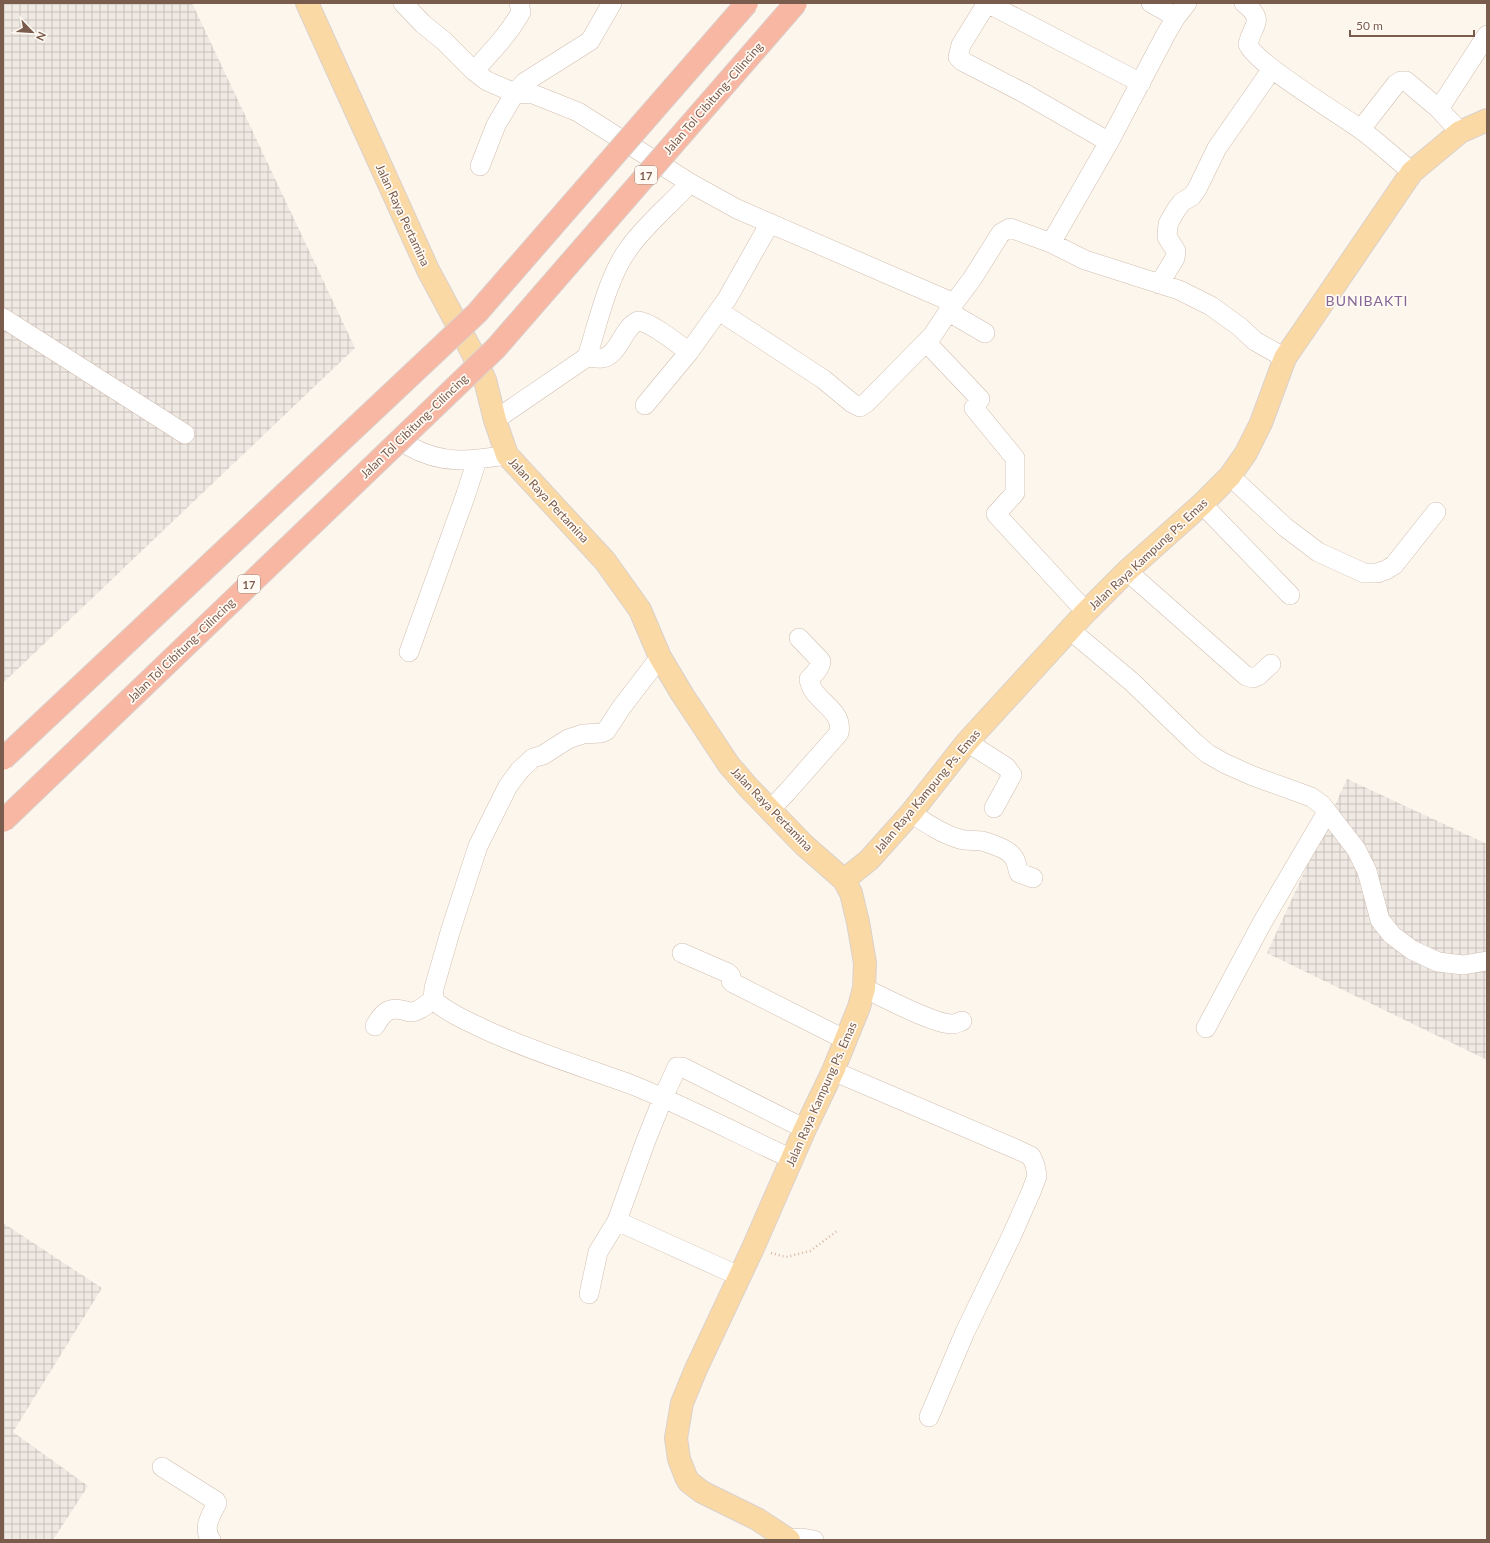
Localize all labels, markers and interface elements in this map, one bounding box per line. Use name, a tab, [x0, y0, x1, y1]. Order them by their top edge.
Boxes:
north arrow	[12, 12, 52, 52]
scale bar	[1350, 12, 1474, 38]
text: 50 m	[1356, 18, 1383, 33]
text: N	[34, 30, 49, 43]
street label: Jalan Tol Cibitung–Cilincing	[660, 39, 766, 157]
street label: Jalan Raya Pertamina	[373, 162, 433, 268]
road number: 17	[635, 166, 657, 184]
district label: BUNIBAKTI	[1326, 292, 1408, 309]
street label: Jalan Tol Cibitung–Cilincing	[357, 371, 471, 481]
street label: Jalan Raya Pertamina	[506, 454, 592, 546]
street label: Jalan Raya Kampung Ps. Emas	[1086, 495, 1210, 613]
road number: 17	[238, 575, 260, 593]
street label: Jalan Tol Cibitung–Cilincing	[124, 595, 238, 705]
street label: Jalan Raya Kampung Ps. Emas	[871, 726, 983, 856]
street label: Jalan Raya Pertamina	[728, 764, 816, 854]
street label: Jalan Raya Kampung Ps. Emas	[782, 1019, 860, 1169]

